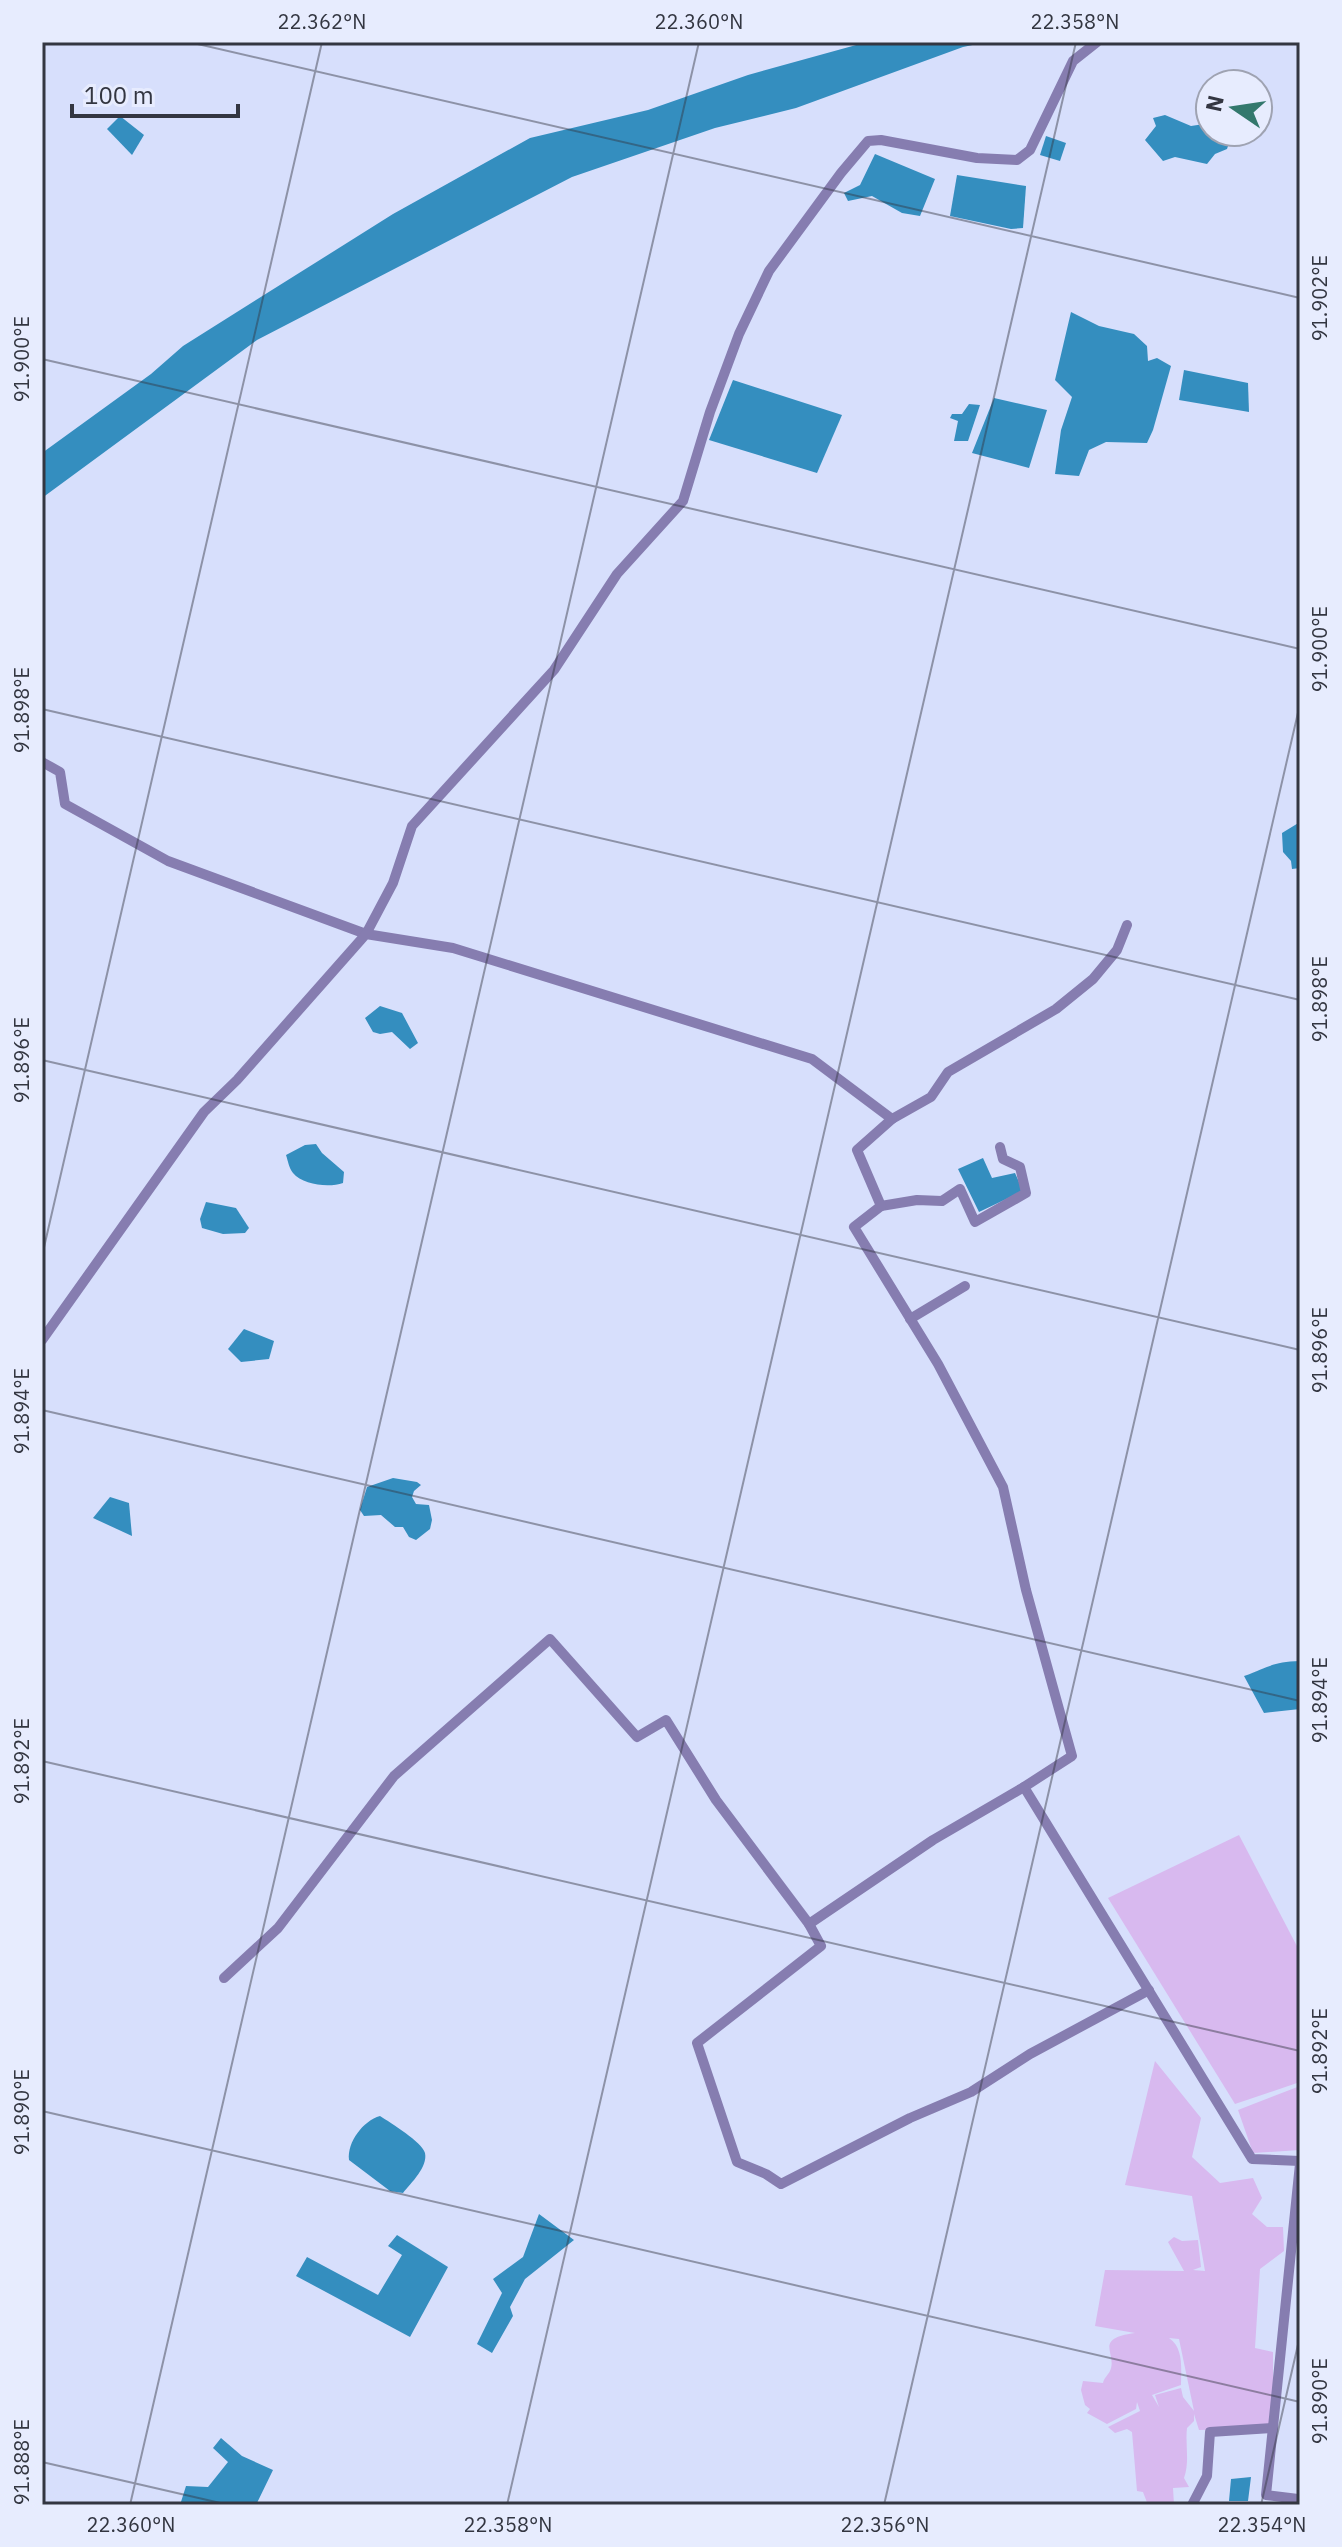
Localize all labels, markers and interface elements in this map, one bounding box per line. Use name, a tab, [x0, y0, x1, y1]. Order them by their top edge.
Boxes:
text: 22.362°N	[278, 8, 366, 35]
text: 22.360°N	[655, 8, 743, 35]
text: 22.358°N	[1031, 8, 1119, 35]
scale bar	[72, 68, 238, 118]
north arrow	[1194, 68, 1274, 148]
text: 100 m	[84, 79, 154, 111]
text: N	[1198, 92, 1230, 114]
text: 91.902°E	[1306, 255, 1333, 341]
text: 91.900°E	[8, 316, 35, 402]
text: 91.900°E	[1306, 606, 1333, 692]
text: 91.898°E	[8, 667, 35, 753]
text: 91.898°E	[1306, 956, 1333, 1042]
text: 91.896°E	[8, 1017, 35, 1103]
text: 91.896°E	[1306, 1307, 1333, 1393]
text: 91.894°E	[8, 1368, 35, 1454]
text: 91.894°E	[1306, 1657, 1333, 1743]
text: 91.892°E	[8, 1718, 35, 1804]
text: 91.892°E	[1306, 2008, 1333, 2094]
text: 91.890°E	[8, 2069, 35, 2155]
text: 91.890°E	[1306, 2358, 1333, 2444]
text: 91.888°E	[8, 2419, 35, 2505]
text: 22.360°N	[87, 2511, 175, 2538]
text: 22.358°N	[464, 2511, 552, 2538]
text: 22.356°N	[841, 2511, 929, 2538]
text: 22.354°N	[1218, 2511, 1306, 2538]

